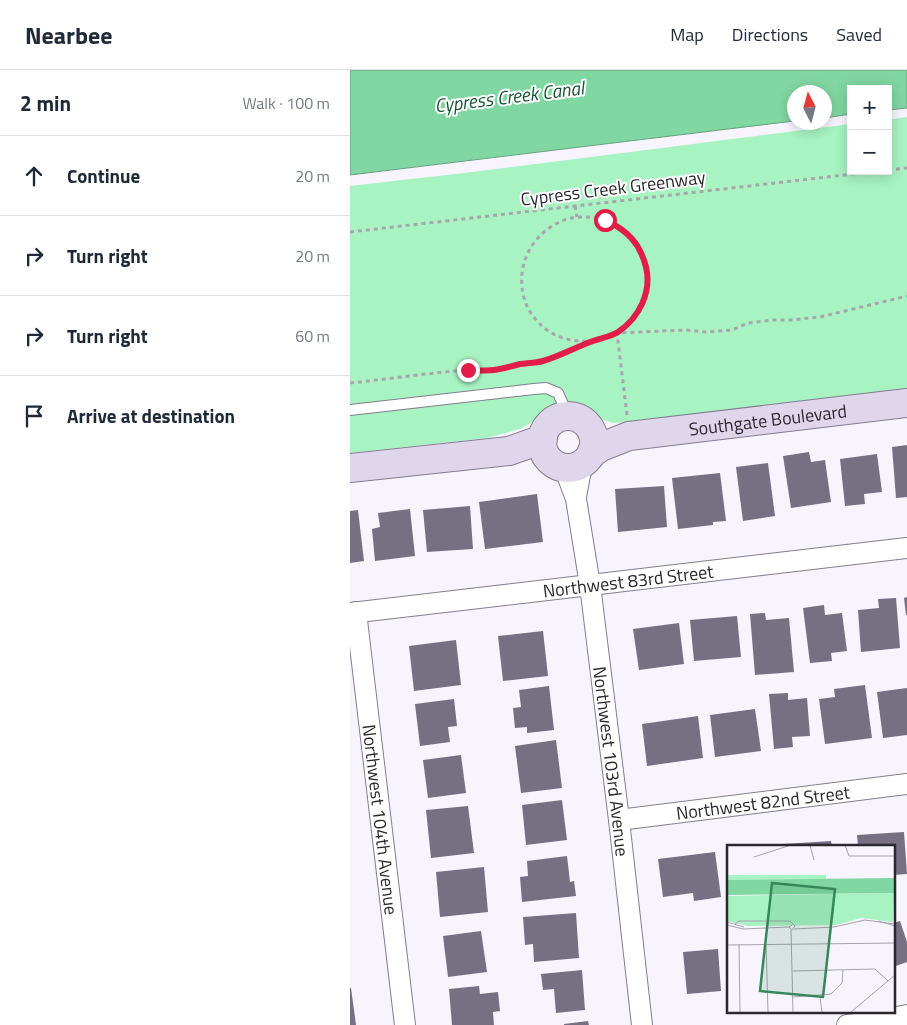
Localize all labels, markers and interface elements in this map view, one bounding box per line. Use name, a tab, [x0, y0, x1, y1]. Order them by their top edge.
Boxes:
text: Nearbee	[25, 17, 112, 53]
text: Map	[670, 21, 704, 48]
text: Directions	[732, 21, 808, 48]
text: Saved	[836, 21, 882, 48]
water label: Cypress Creek Canal	[433, 72, 587, 120]
north arrow	[787, 85, 832, 130]
map controls	[847, 85, 892, 175]
button: +	[847, 85, 892, 130]
text: 2 min	[20, 87, 71, 119]
text: Walk · 100 m	[242, 91, 330, 115]
button: −	[847, 130, 892, 175]
text: Continue	[67, 161, 140, 190]
icon: ahead	[20, 162, 48, 190]
street label: Cypress Creek Greenway	[519, 163, 707, 213]
text: 20 m	[295, 164, 330, 188]
route start	[594, 209, 617, 232]
text: Turn right	[67, 241, 148, 270]
icon: right	[20, 242, 48, 270]
text: 20 m	[295, 244, 330, 268]
text: Turn right	[67, 321, 148, 350]
icon: right	[20, 322, 48, 350]
text: 60 m	[295, 324, 330, 348]
route end	[457, 359, 480, 382]
street label: Southgate Boulevard	[687, 397, 848, 442]
text: Arrive at destination	[67, 401, 235, 430]
icon: arrive	[20, 402, 48, 430]
street label: Northwest 83rd Street	[541, 557, 715, 604]
street label: Northwest 103rd Avenue	[587, 665, 636, 858]
street label: Northwest 104th Avenue	[356, 723, 405, 916]
street label: Northwest 82nd Street	[674, 778, 852, 826]
inset map	[727, 845, 894, 1012]

